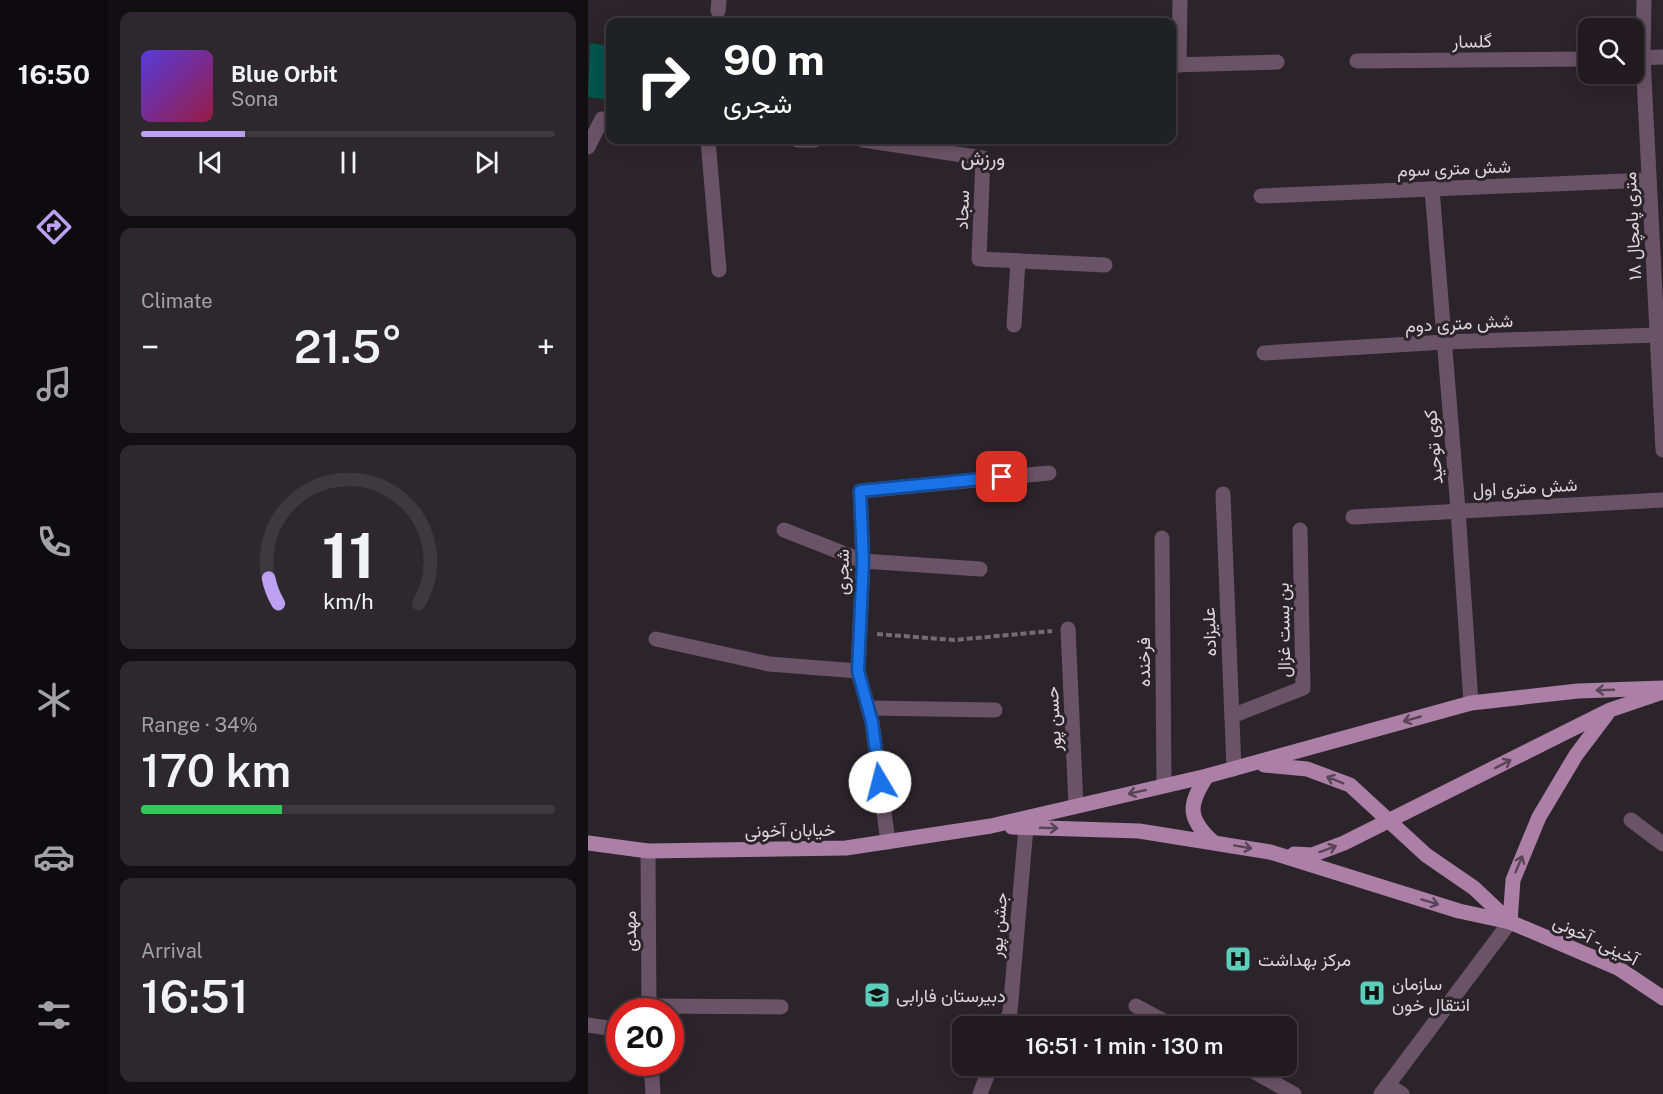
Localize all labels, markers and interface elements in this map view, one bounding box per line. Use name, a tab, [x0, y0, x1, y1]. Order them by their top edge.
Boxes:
map controls	[1578, 18, 1644, 84]
button: search	[1578, 18, 1644, 84]
street label: گلسار	[1451, 30, 1492, 53]
text: 90 m	[723, 35, 825, 84]
icon: right	[624, 42, 702, 120]
text: 16:50	[18, 58, 90, 90]
text: Blue Orbit	[231, 61, 338, 87]
text: Sona	[231, 87, 278, 111]
text: شجری	[723, 87, 792, 119]
icon: previous	[194, 146, 227, 179]
icon: pause	[332, 146, 365, 179]
icon: next	[470, 146, 503, 179]
district label: ورزش	[961, 146, 1005, 171]
street label: شش متری سوم	[1397, 156, 1511, 182]
street label: ۱۸ متری پامچال	[1619, 171, 1647, 281]
street label: سجاد	[951, 190, 973, 230]
icon: directions	[33, 206, 75, 248]
text: Climate	[141, 289, 213, 313]
street label: شش متری دوم	[1404, 310, 1514, 338]
text: 21.5°	[294, 320, 402, 373]
text: −	[141, 328, 159, 366]
text: +	[537, 328, 555, 366]
icon: music	[33, 363, 75, 405]
street label: کوی توحید	[1419, 409, 1448, 485]
pin	[976, 451, 1027, 502]
icon: arrive	[985, 460, 1018, 493]
street label: شش متری اول	[1472, 474, 1578, 501]
text: 11	[321, 519, 375, 592]
icon: phone	[33, 521, 75, 563]
street label: شجری	[831, 549, 854, 595]
street label: بن بست غزال	[1272, 582, 1295, 678]
text: km/h	[323, 589, 373, 614]
street label: علیزاده	[1198, 607, 1221, 657]
street label: فرخنده	[1133, 637, 1155, 687]
icon: climate	[33, 679, 75, 721]
one-way arrow	[1595, 684, 1615, 696]
street label: حسن پور	[1041, 686, 1067, 753]
text: Range · 34%	[141, 713, 258, 737]
one-way arrow	[1403, 714, 1422, 725]
text: 170 km	[141, 744, 291, 797]
position arrow	[848, 750, 912, 814]
one-way arrow	[1494, 758, 1511, 770]
one-way arrow	[1326, 774, 1345, 785]
one-way arrow	[1128, 787, 1147, 799]
street label: خیابان آخونی	[744, 819, 836, 842]
one-way arrow	[1039, 822, 1059, 834]
icon: car	[33, 836, 75, 878]
one-way arrow	[1233, 842, 1252, 853]
one-way arrow	[1318, 843, 1337, 854]
one-way arrow	[1514, 856, 1525, 874]
street label: جشن پور	[985, 892, 1013, 960]
one-way arrow	[1420, 897, 1439, 908]
street label: آخینی - آخونی	[1550, 910, 1644, 971]
street label: مهدی	[619, 911, 641, 951]
text: Arrival	[141, 939, 203, 963]
hospital icon: مرکز بهداشت	[1223, 944, 1253, 974]
place label: مرکز بهداشت	[1258, 949, 1351, 971]
text: 16:51	[141, 970, 248, 1023]
place label: سازمان انتقال خون	[1392, 973, 1470, 1016]
hospital icon: سازمان انتقال خون	[1357, 978, 1387, 1008]
school or university icon: دبیرستان فارابی	[862, 980, 892, 1010]
place label: دبیرستان فارابی	[896, 985, 1006, 1007]
icon: filters	[33, 994, 75, 1036]
speed limit sign: 20	[606, 998, 684, 1076]
text: 16:51 · 1 min · 130 m	[1026, 1033, 1223, 1059]

